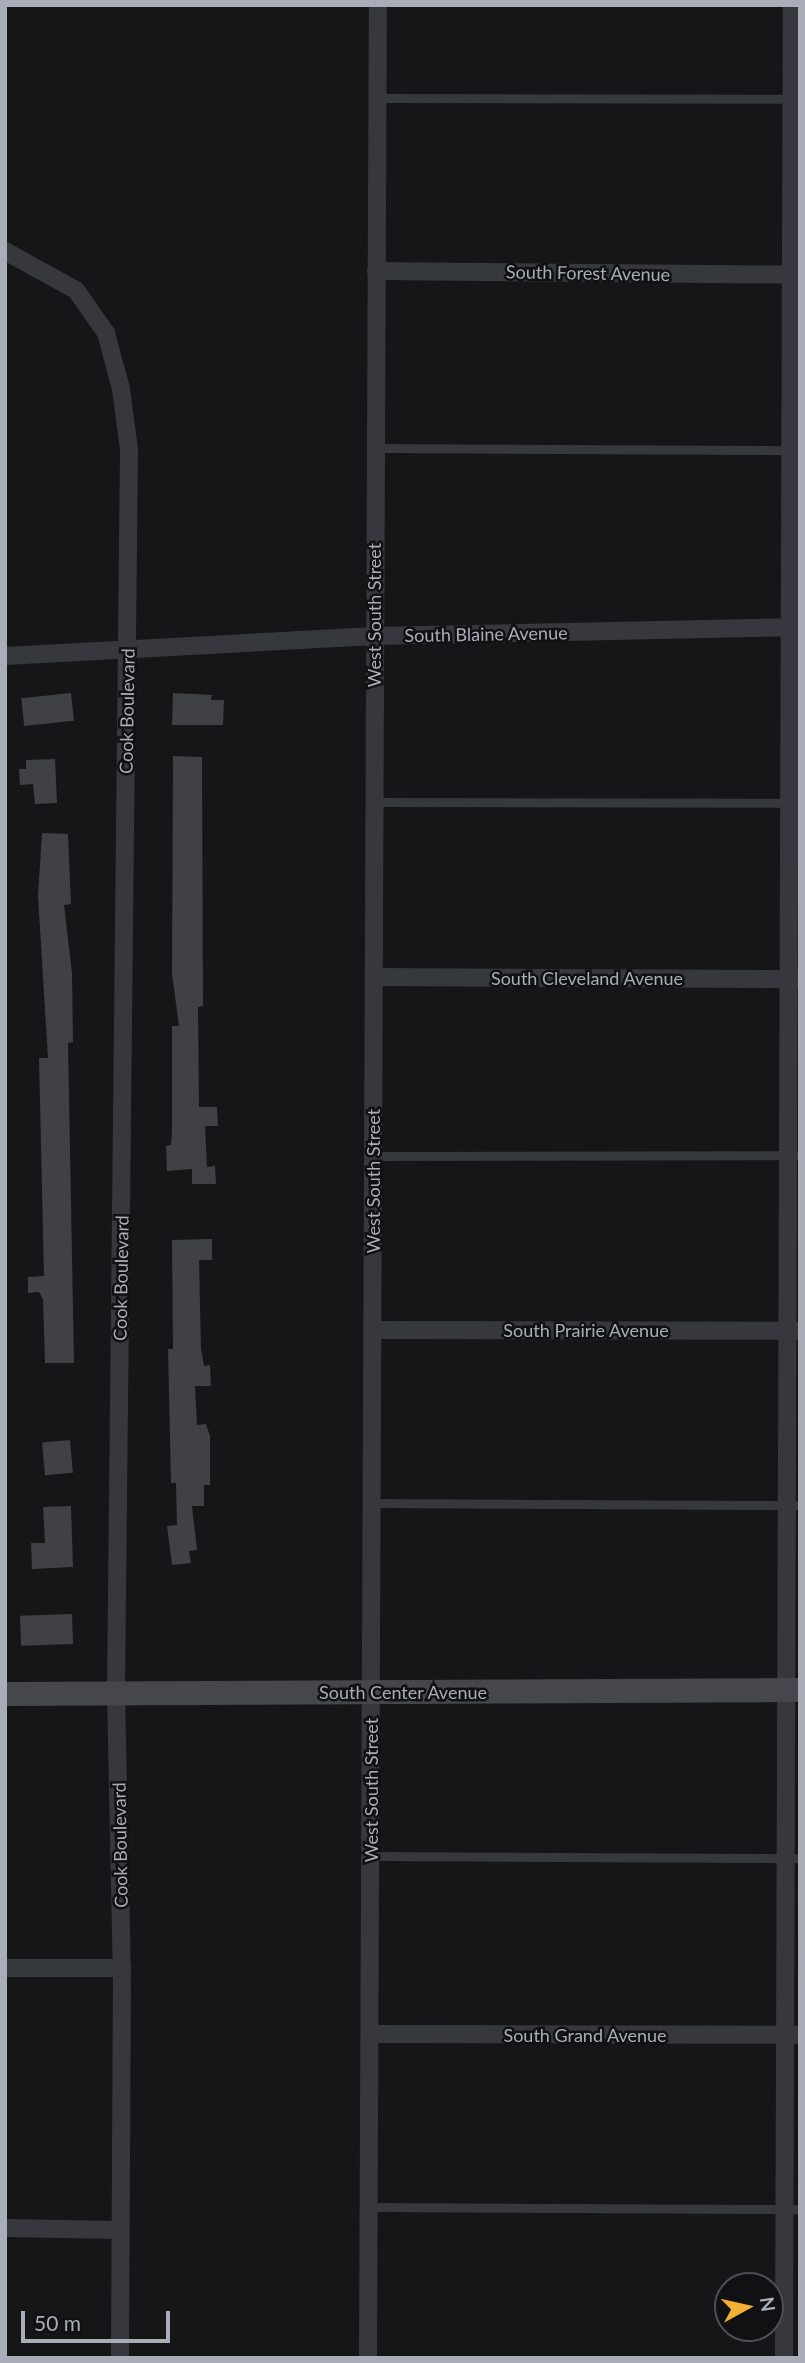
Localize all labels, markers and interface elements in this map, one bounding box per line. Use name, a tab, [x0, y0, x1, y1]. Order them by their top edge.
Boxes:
street label: South Forest Avenue	[505, 261, 671, 285]
street label: West South Street	[363, 543, 385, 687]
street label: South Blaine Avenue	[404, 622, 568, 646]
street label: Cook Boulevard	[115, 648, 139, 774]
street label: South Cleveland Avenue	[491, 967, 683, 989]
street label: West South Street	[362, 1109, 384, 1253]
street label: Cook Boulevard	[109, 1215, 133, 1341]
street label: South Prairie Avenue	[503, 1319, 669, 1341]
street label: South Center Avenue	[319, 1681, 487, 1703]
street label: West South Street	[360, 1718, 382, 1862]
street label: Cook Boulevard	[108, 1782, 132, 1908]
street label: South Grand Avenue	[503, 2024, 667, 2046]
north arrow	[714, 2272, 784, 2342]
text: N	[756, 2295, 781, 2313]
scale bar	[24, 2296, 173, 2340]
text: 50 m	[34, 2310, 81, 2335]

